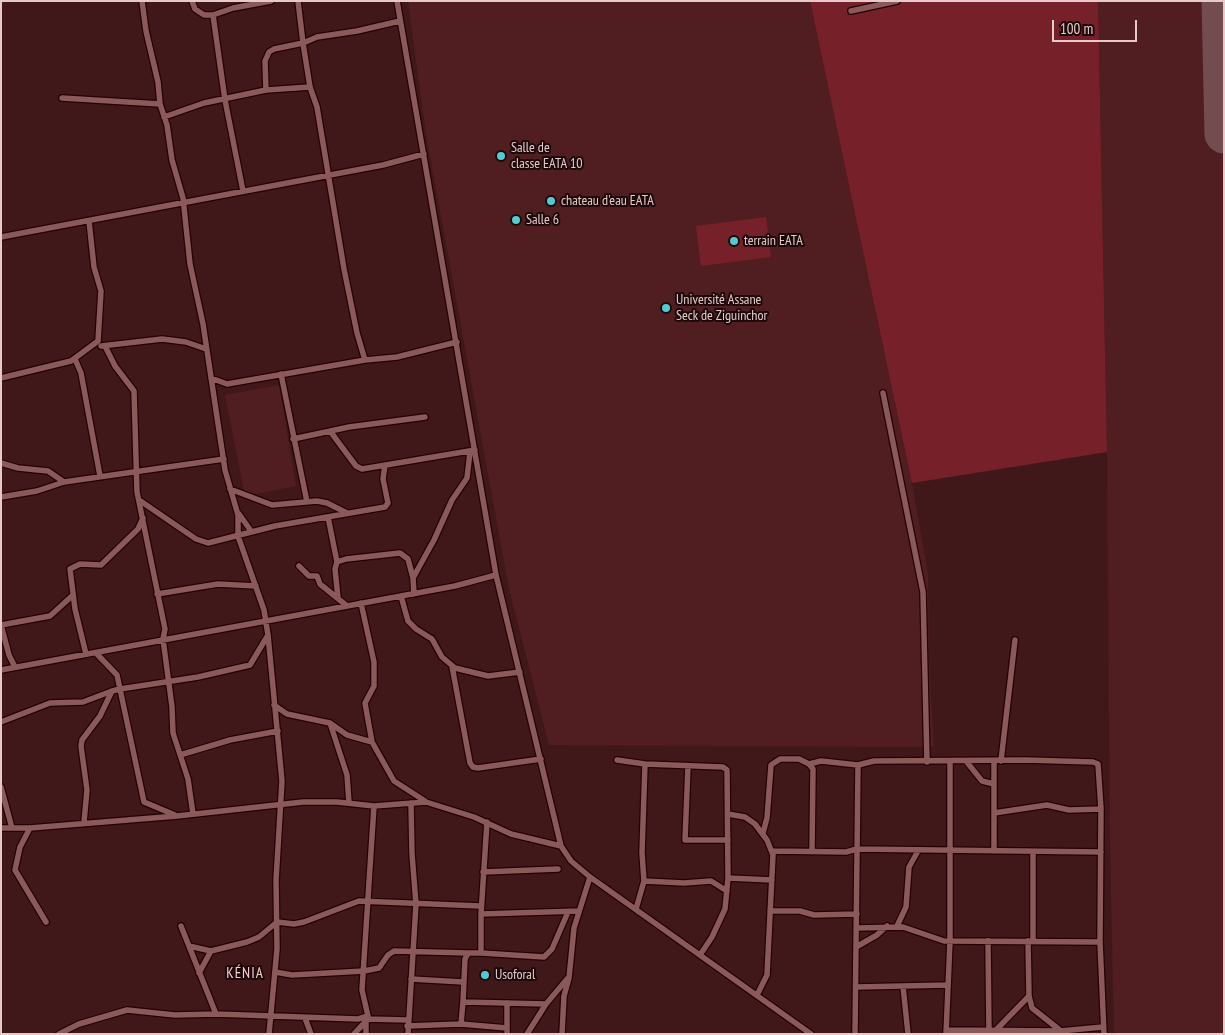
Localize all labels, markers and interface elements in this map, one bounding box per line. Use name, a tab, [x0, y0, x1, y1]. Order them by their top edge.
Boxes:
scale bar	[1055, 10, 1140, 42]
text: 100 m	[1060, 19, 1093, 38]
place label: Salle de classe EATA 10	[511, 140, 583, 172]
marker: Salle de classe EATA 10	[495, 150, 507, 162]
place label: chateau d'eau EATA	[561, 193, 654, 209]
marker: chateau d'eau EATA	[545, 195, 557, 207]
place label: Salle 6	[526, 212, 559, 228]
marker: Salle 6	[510, 214, 522, 226]
place label: terrain EATA	[744, 233, 803, 249]
marker: terrain EATA	[728, 235, 740, 247]
place label: Université Assane Seck de Ziguinchor	[676, 292, 767, 324]
marker: Université Assane Seck de Ziguinchor	[660, 302, 672, 314]
district label: KÉNIA	[226, 965, 264, 983]
place label: Usoforal	[495, 967, 535, 983]
marker: Usoforal	[479, 969, 491, 981]

